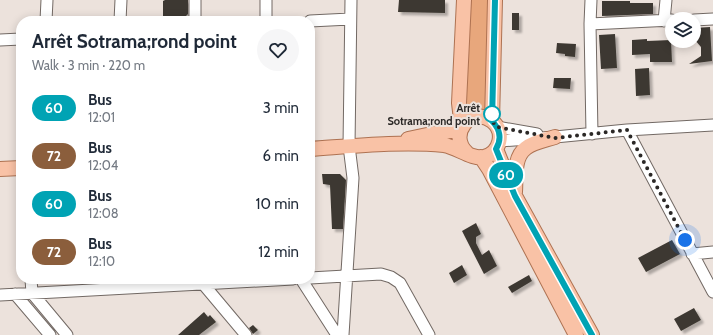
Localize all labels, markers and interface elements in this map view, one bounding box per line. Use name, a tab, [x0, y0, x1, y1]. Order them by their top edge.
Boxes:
map controls	[665, 12, 701, 48]
button: layers	[665, 12, 701, 48]
button: heart	[257, 29, 299, 71]
text: Arrêt Sotrama;rond point	[32, 30, 237, 53]
text: Walk · 3 min · 220 m	[32, 57, 145, 73]
text: Bus	[88, 91, 112, 109]
text: 60	[45, 99, 63, 117]
text: 3 min	[263, 99, 299, 117]
place label: Arrêt Sotrama;rond point	[387, 101, 480, 128]
marker: Arrêt Sotrama;rond point	[483, 105, 501, 123]
text: 12:01	[88, 109, 115, 125]
text: Bus	[88, 139, 112, 157]
text: 72	[47, 147, 61, 165]
text: 6 min	[262, 147, 299, 165]
text: 12:04	[88, 157, 118, 173]
line badge: 60	[488, 162, 524, 188]
text: 60	[497, 166, 515, 184]
text: Bus	[88, 187, 112, 205]
text: 60	[45, 195, 63, 213]
text: 10 min	[256, 195, 299, 213]
text: 12:08	[88, 205, 119, 221]
your location	[675, 230, 695, 250]
text: Bus	[88, 235, 112, 253]
text: 72	[47, 243, 61, 261]
text: 12 min	[258, 243, 299, 261]
text: 12:10	[88, 253, 115, 269]

